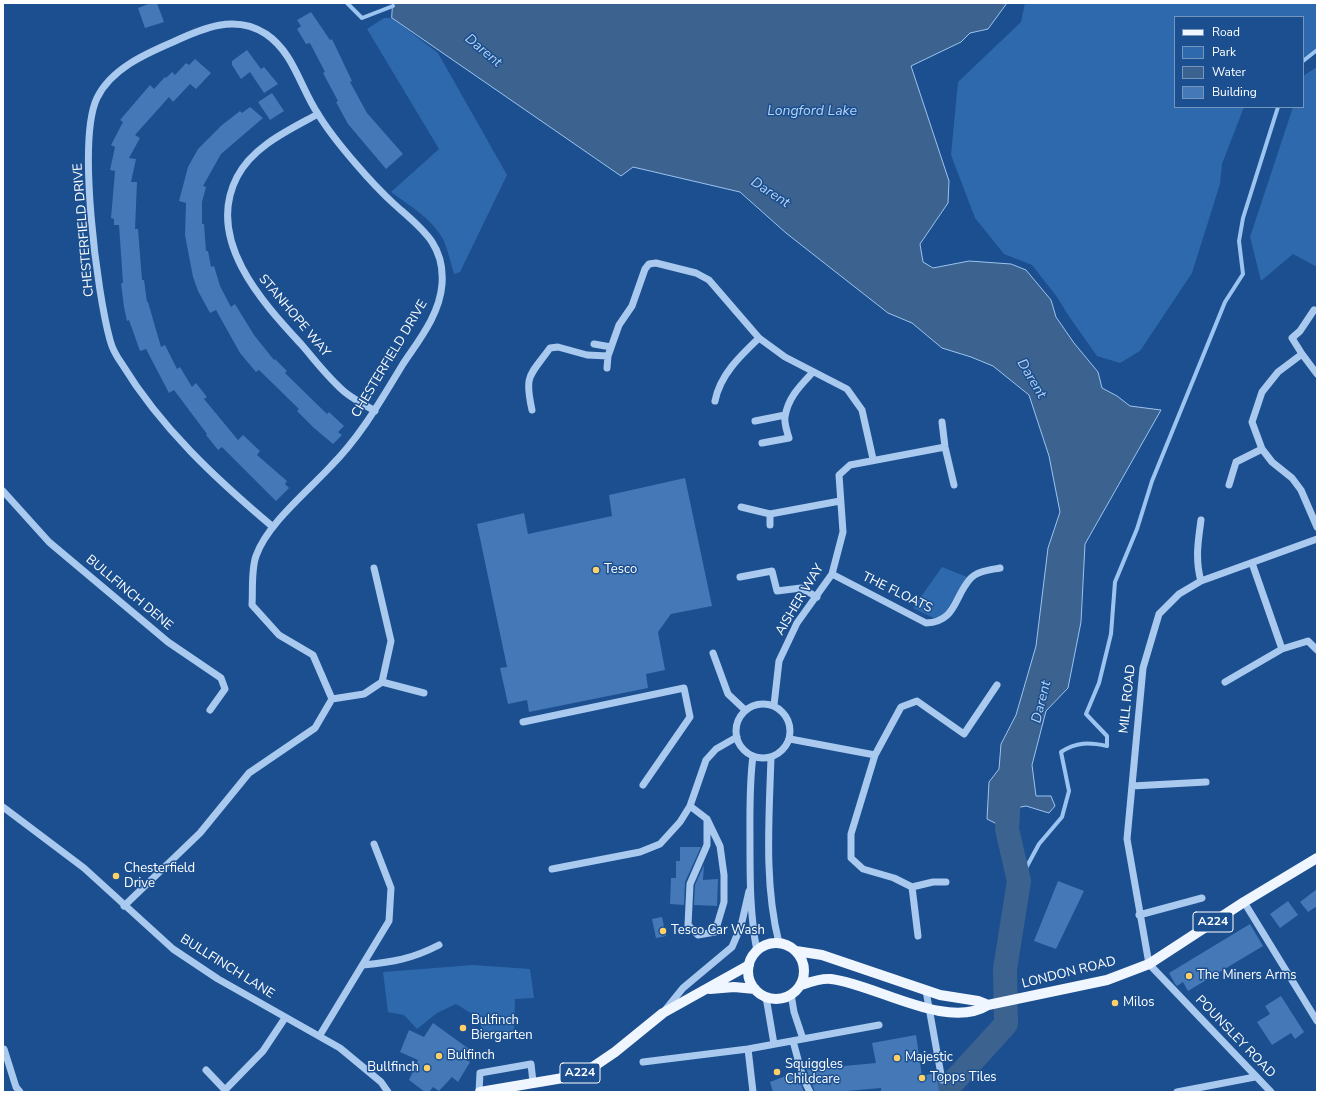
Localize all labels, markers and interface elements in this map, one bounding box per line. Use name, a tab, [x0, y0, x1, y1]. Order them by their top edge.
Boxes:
legend	[1174, 16, 1304, 108]
text: Road	[1212, 24, 1240, 40]
water label: Darent	[461, 31, 505, 71]
text: Park	[1212, 44, 1236, 60]
text: Water	[1212, 64, 1246, 80]
text: Building	[1212, 84, 1257, 100]
water label: Longford Lake	[767, 104, 857, 120]
street label: CHESTERFIELD DRIVE	[70, 162, 98, 298]
water label: Darent	[747, 174, 793, 212]
street label: STANHOPE WAY	[255, 272, 333, 360]
street label: CHESTERFIELD DRIVE	[349, 297, 431, 421]
water label: Darent	[1013, 356, 1049, 402]
street label: BULLFINCH DENE	[82, 552, 176, 634]
place label: Tesco	[604, 562, 637, 578]
street label: AISHER WAY	[773, 562, 827, 638]
marker: Tesco	[591, 565, 601, 575]
street label: THE FLOATS	[859, 569, 935, 617]
street label: MILL ROAD	[1117, 664, 1139, 734]
water label: Darent	[1029, 679, 1055, 725]
place label: Chesterfield Drive	[124, 861, 195, 892]
marker: Chesterfield Drive	[111, 871, 121, 881]
road number: A224	[1193, 912, 1233, 932]
place label: Tesco Car Wash	[671, 923, 765, 939]
marker: Tesco Car Wash	[658, 926, 668, 936]
street label: BULLFINCH LANE	[177, 932, 277, 1002]
street label: LONDON ROAD	[1020, 954, 1118, 992]
place label: The Miners Arms	[1197, 968, 1297, 984]
marker: The Miners Arms	[1184, 971, 1194, 981]
street label: POUNSLEY ROAD	[1192, 993, 1278, 1081]
place label: Milos	[1123, 995, 1154, 1011]
marker: Milos	[1110, 998, 1120, 1008]
place label: Bulfinch Biergarten	[471, 1013, 533, 1044]
marker: Bulfinch Biergarten	[458, 1023, 468, 1033]
place label: Bulfinch	[447, 1048, 495, 1064]
place label: Majestic	[905, 1050, 953, 1066]
marker: Bulfinch	[434, 1051, 444, 1061]
marker: Majestic	[892, 1053, 902, 1063]
place label: Squiggles Childcare	[785, 1057, 843, 1088]
place label: Bullfinch	[367, 1060, 419, 1076]
marker: Bullfinch	[422, 1063, 432, 1073]
road number: A224	[560, 1063, 600, 1083]
marker: Squiggles Childcare	[772, 1067, 782, 1077]
place label: Topps Tiles	[930, 1070, 997, 1086]
marker: Topps Tiles	[917, 1073, 927, 1083]

